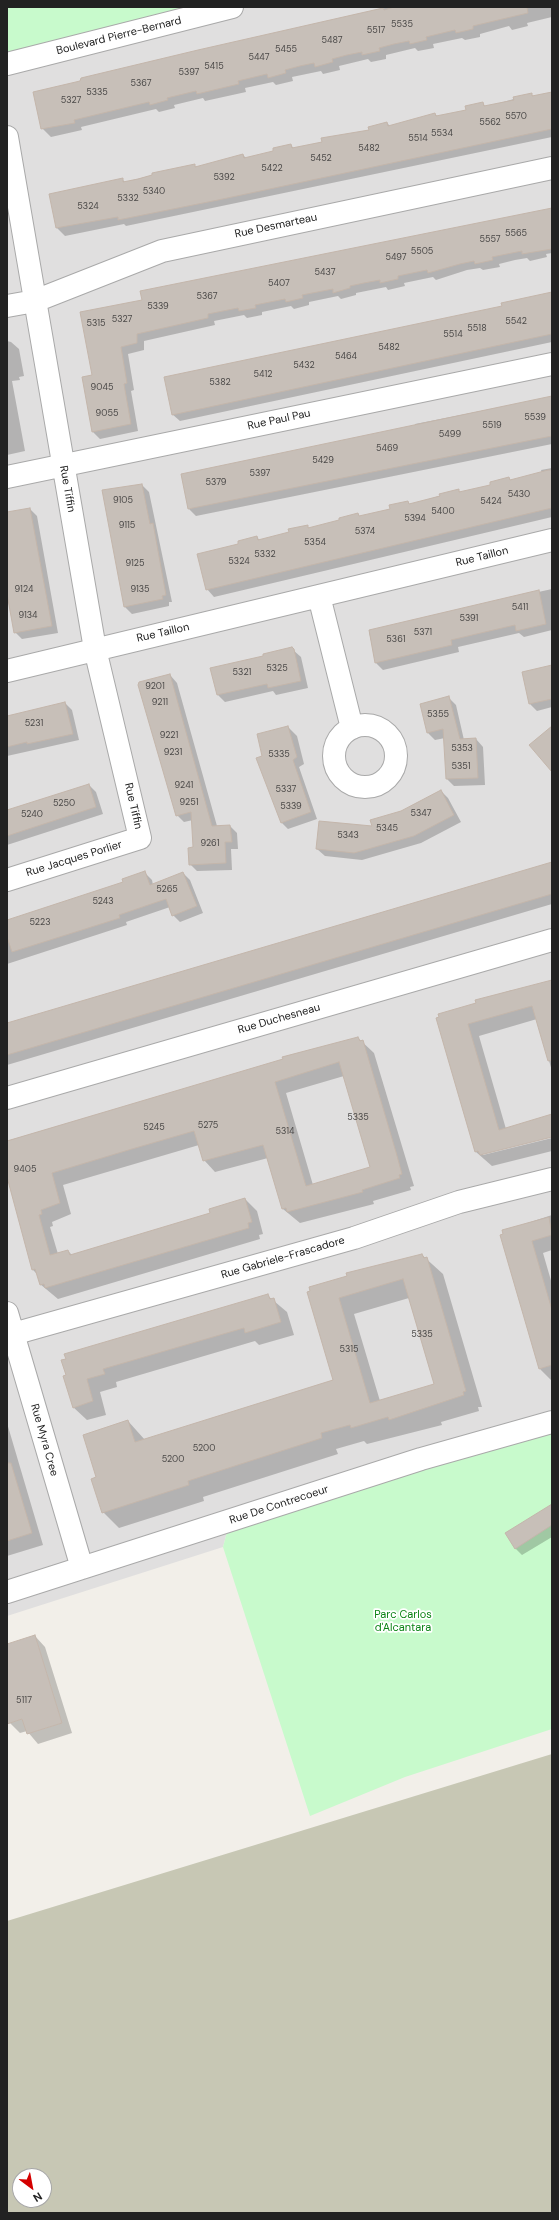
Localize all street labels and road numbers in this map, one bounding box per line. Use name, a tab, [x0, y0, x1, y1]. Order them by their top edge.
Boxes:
street label: Boulevard Pierre-Bernard	[55, 14, 183, 58]
street label: Rue Desmarteau	[234, 211, 318, 241]
street label: Rue Paul Pau	[246, 407, 312, 433]
street label: Rue Tiffin	[56, 465, 78, 513]
street label: Rue Taillon	[454, 544, 510, 570]
street label: Rue Taillon	[135, 621, 191, 645]
street label: Rue Tiffin	[121, 782, 145, 830]
street label: Rue Jacques Porlier	[24, 838, 124, 880]
street label: Rue Duchesneau	[236, 1001, 322, 1037]
street label: Rue Gabriele-Frascadore	[220, 1234, 346, 1282]
street label: Rue Myra Cree	[27, 1402, 61, 1478]
street label: Rue De Contrecoeur	[228, 1483, 330, 1527]

